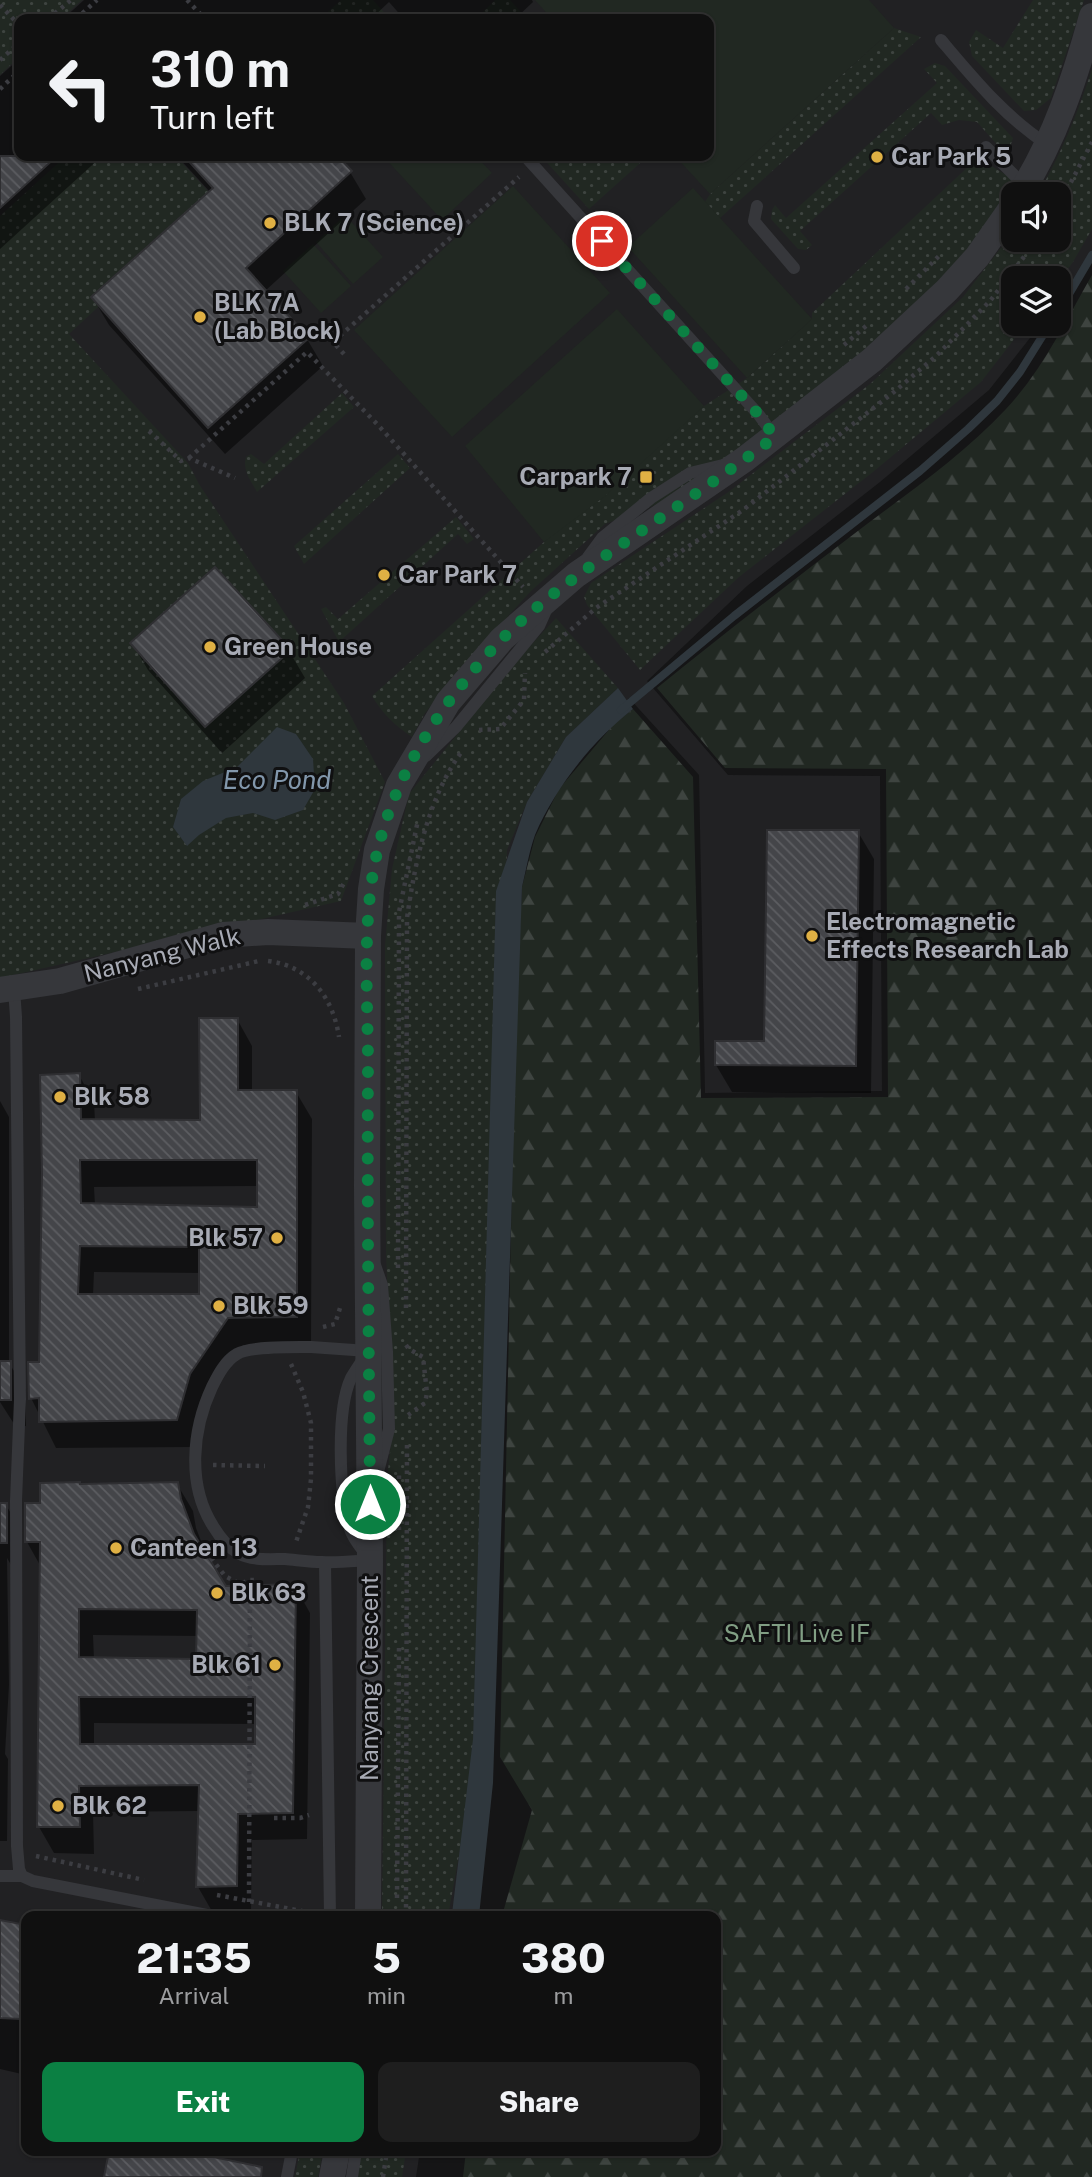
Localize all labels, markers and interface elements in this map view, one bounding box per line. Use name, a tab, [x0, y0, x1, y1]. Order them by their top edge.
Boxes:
text: 310 m	[150, 40, 290, 98]
icon: left	[35, 42, 126, 133]
text: Turn left	[150, 99, 275, 136]
place label: Car Park 5	[891, 142, 1011, 170]
marker: Car Park 5	[869, 149, 885, 165]
map controls	[1001, 182, 1071, 336]
button: sound	[1001, 182, 1071, 252]
place label: BLK 7 (Science)	[284, 208, 464, 236]
pin	[572, 211, 632, 271]
marker: BLK 7 (Science)	[262, 215, 278, 231]
icon: arrive	[583, 222, 621, 260]
button: layers	[1001, 266, 1071, 336]
place label: BLK 7A (Lab Block)	[214, 288, 342, 344]
marker: BLK 7A (Lab Block)	[192, 309, 208, 325]
place label: Carpark 7	[519, 462, 632, 490]
marker: Carpark 7	[638, 469, 654, 485]
place label: Car Park 7	[398, 560, 517, 588]
marker: Car Park 7	[376, 567, 392, 583]
place label: Green House	[224, 632, 372, 660]
marker: Green House	[202, 639, 218, 655]
water label: Eco Pond	[223, 764, 331, 795]
place label: Electromagnetic Effects Research Lab	[826, 907, 1069, 963]
street label: Nanyang Walk	[81, 921, 243, 987]
marker: Electromagnetic Effects Research Lab	[804, 928, 820, 944]
place label: Blk 58	[74, 1082, 150, 1110]
marker: Blk 58	[52, 1089, 68, 1105]
place label: Blk 57	[188, 1223, 263, 1251]
marker: Blk 57	[269, 1230, 285, 1246]
place label: Blk 59	[233, 1291, 309, 1319]
marker: Blk 59	[211, 1298, 227, 1314]
position arrow	[333, 1467, 407, 1541]
place label: Canteen 13	[130, 1533, 257, 1561]
marker: Canteen 13	[108, 1540, 124, 1556]
street label: Nanyang Crescent	[355, 1575, 383, 1781]
place label: Blk 63	[231, 1578, 306, 1606]
marker: Blk 63	[209, 1585, 225, 1601]
park label: SAFTI Live IF	[724, 1619, 870, 1647]
place label: Blk 61	[191, 1650, 261, 1678]
marker: Blk 61	[267, 1657, 283, 1673]
place label: Blk 62	[72, 1791, 147, 1819]
marker: Blk 62	[50, 1798, 66, 1814]
text: 21:35	[136, 1933, 252, 1982]
text: 5	[372, 1933, 401, 1982]
text: 380	[521, 1933, 606, 1982]
text: Arrival	[158, 1982, 229, 2009]
text: min	[367, 1982, 406, 2009]
text: m	[553, 1982, 573, 2009]
button: Exit	[42, 2062, 364, 2142]
button: Share	[378, 2062, 700, 2142]

